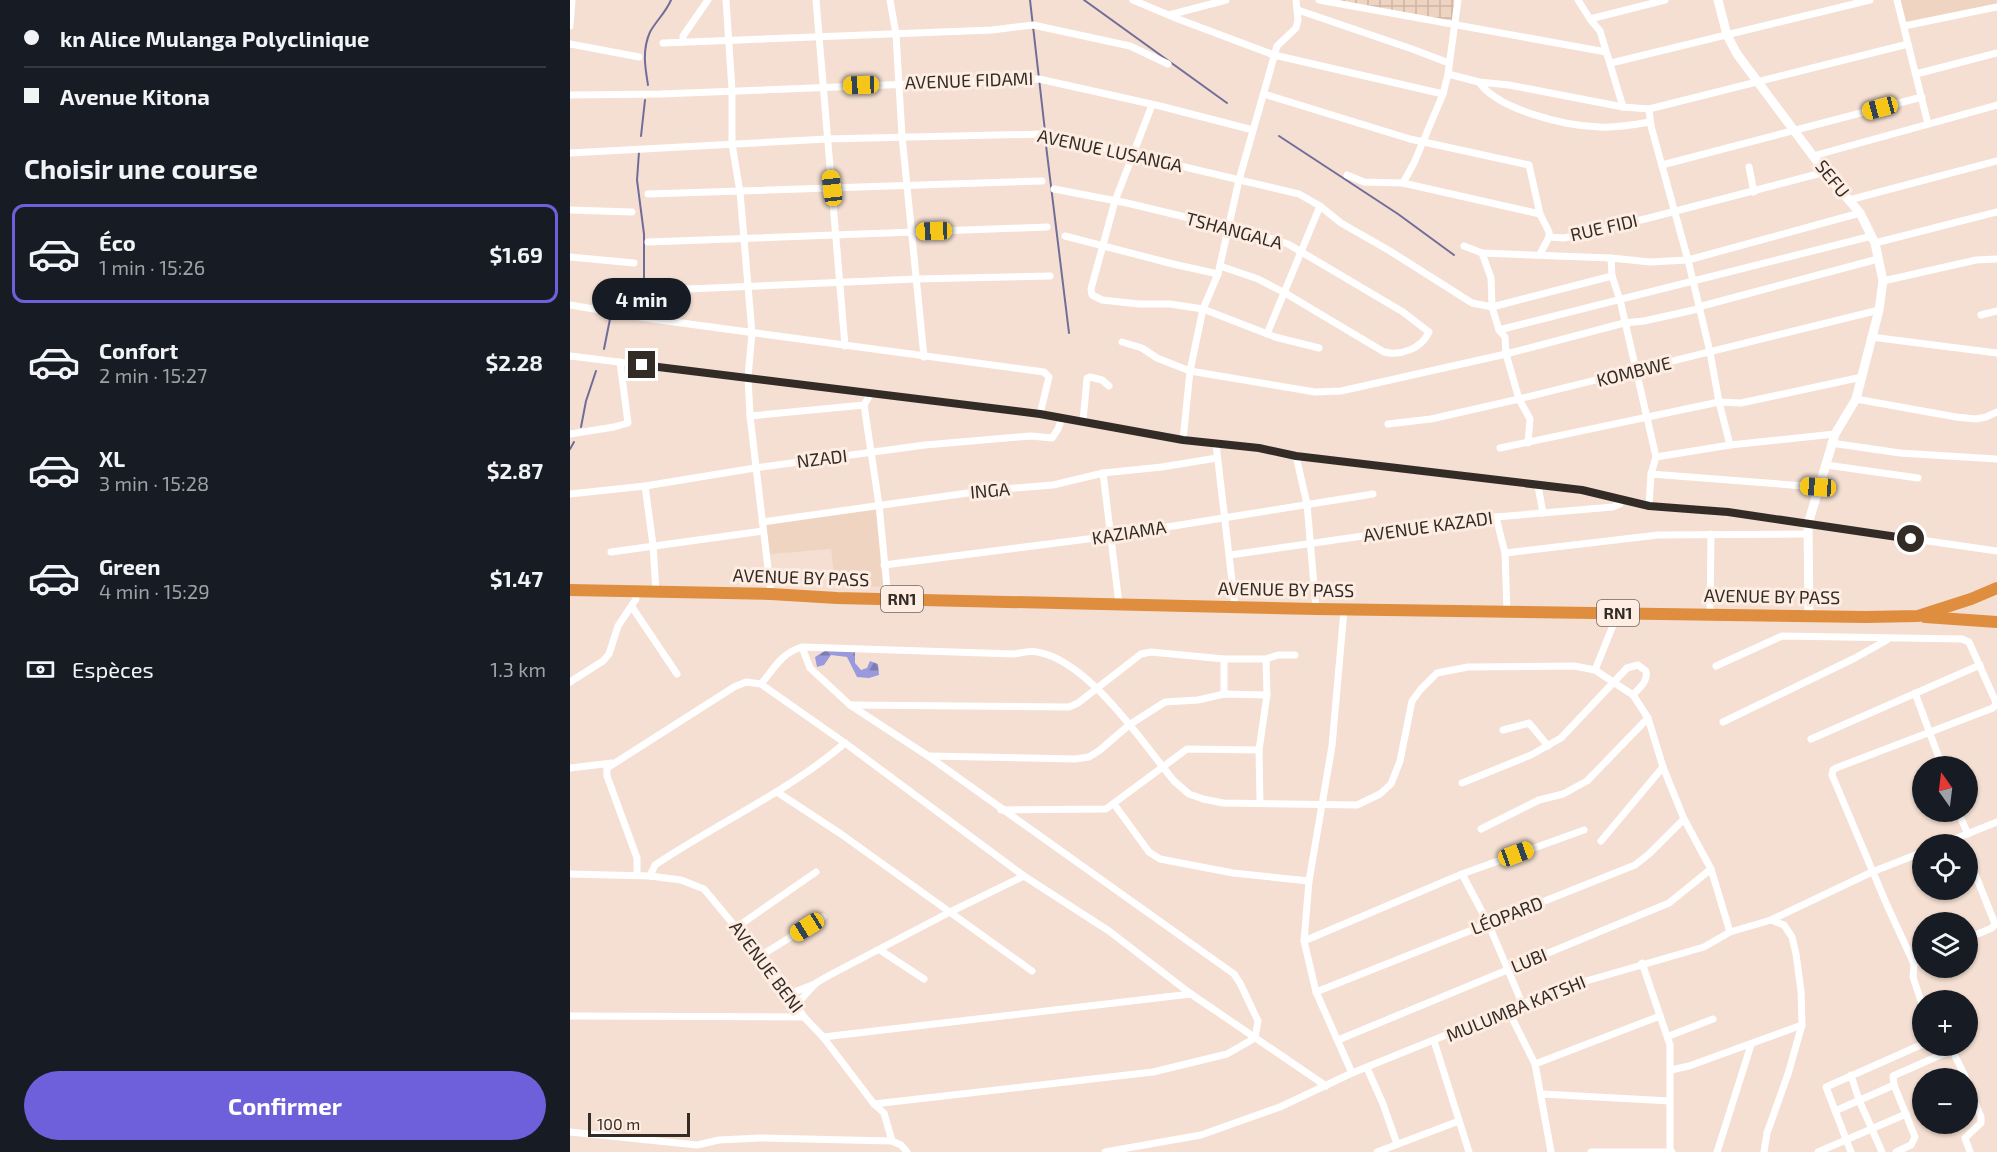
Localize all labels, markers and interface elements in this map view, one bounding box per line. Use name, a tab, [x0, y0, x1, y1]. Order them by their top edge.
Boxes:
text: kn Alice Mulanga Polyclinique	[60, 25, 370, 51]
street label: AVENUE FIDAMI	[904, 67, 1034, 93]
car	[843, 75, 879, 95]
text: Avenue Kitona	[60, 83, 210, 109]
car	[1860, 95, 1900, 121]
street label: AVENUE LUSANGA	[1036, 124, 1186, 176]
text: Choisir une course	[24, 152, 258, 184]
street label: SEFU	[1811, 155, 1855, 202]
car	[821, 169, 843, 207]
street label: TSHANGALA	[1183, 207, 1286, 254]
street label: RUE FIDI	[1568, 209, 1640, 245]
car	[916, 221, 952, 241]
icon: car	[27, 227, 81, 281]
text: Éco	[99, 229, 136, 255]
text: $1.69	[489, 241, 543, 267]
text: 1 min · 15:26	[99, 255, 205, 279]
callout: 4 min	[592, 278, 692, 320]
text: 4 min	[615, 287, 668, 311]
icon: car	[27, 335, 81, 389]
text: Confort	[99, 337, 178, 363]
text: $2.28	[486, 349, 543, 375]
route end	[628, 351, 655, 378]
street label: KOMBWE	[1594, 351, 1673, 391]
text: 2 min · 15:27	[99, 363, 207, 387]
icon: car	[27, 443, 81, 497]
street label: NZADI	[795, 444, 848, 472]
text: XL	[99, 445, 125, 471]
text: $2.87	[487, 457, 543, 483]
text: 3 min · 15:28	[99, 471, 209, 495]
street label: INGA	[969, 477, 1012, 503]
car	[1799, 477, 1837, 497]
street label: AVENUE KAZADI	[1362, 506, 1494, 546]
street label: KAZIAMA	[1090, 515, 1168, 549]
route start	[1897, 525, 1924, 552]
icon: car	[27, 551, 81, 605]
text: Green	[99, 553, 161, 579]
street label: AVENUE BY PASS	[732, 564, 870, 590]
text: $1.47	[490, 565, 543, 591]
street label: AVENUE BY PASS	[1218, 577, 1354, 601]
text: 4 min · 15:29	[99, 579, 210, 603]
street label: AVENUE BY PASS	[1704, 584, 1840, 608]
road number: RN1	[881, 586, 923, 612]
road number: RN1	[1597, 600, 1639, 626]
icon: cash	[24, 653, 57, 686]
text: Espèces	[72, 656, 154, 682]
text: 1.3 km	[490, 657, 546, 681]
north arrow	[1912, 756, 1978, 822]
map controls	[1912, 756, 1978, 1134]
button: locate	[1912, 834, 1978, 900]
car	[1496, 839, 1536, 869]
street label: LÉOPARD	[1467, 891, 1546, 939]
car	[787, 910, 827, 944]
button: layers	[1912, 912, 1978, 978]
street label: AVENUE BENI	[725, 916, 808, 1017]
street label: LUBI	[1507, 943, 1550, 977]
street label: MULUMBA KATSHI	[1443, 970, 1589, 1046]
button: +	[1912, 990, 1978, 1056]
button: −	[1912, 1068, 1978, 1134]
button: Confirmer	[24, 1071, 546, 1140]
scale bar	[588, 1110, 690, 1138]
text: 100 m	[597, 1114, 640, 1133]

